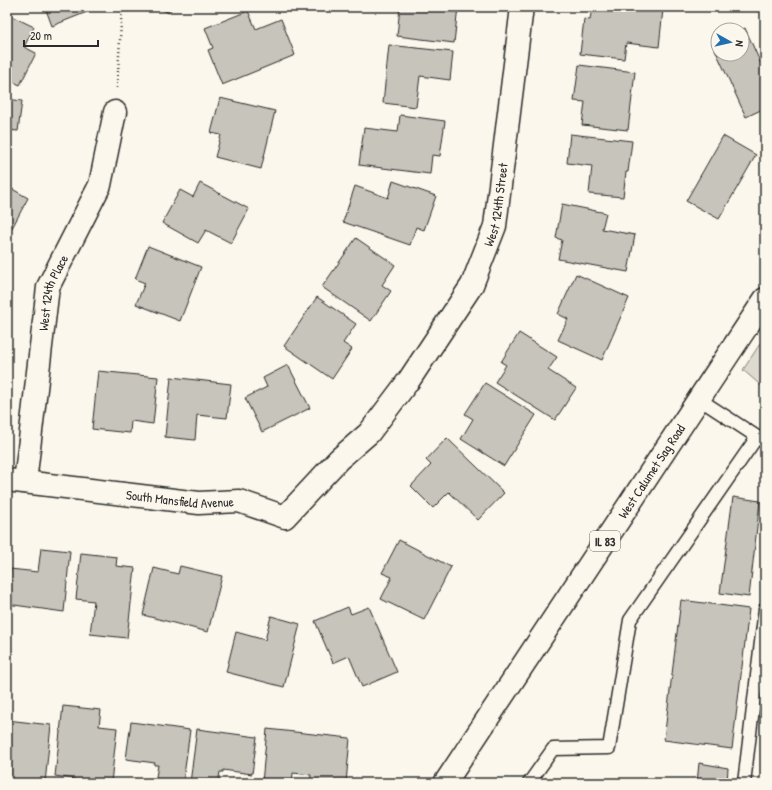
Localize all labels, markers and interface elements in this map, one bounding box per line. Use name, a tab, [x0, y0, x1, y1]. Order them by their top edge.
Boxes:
scale bar	[24, 22, 98, 48]
north arrow	[710, 22, 750, 62]
text: 20 m	[30, 27, 52, 44]
text: N	[733, 40, 747, 47]
street label: West 124th Street	[479, 161, 512, 249]
street label: West 124th Place	[34, 251, 72, 332]
street label: West Calumet Sag Road	[614, 420, 689, 522]
street label: South Mansfield Avenue	[125, 485, 234, 512]
road number: IL 83	[590, 531, 620, 551]

